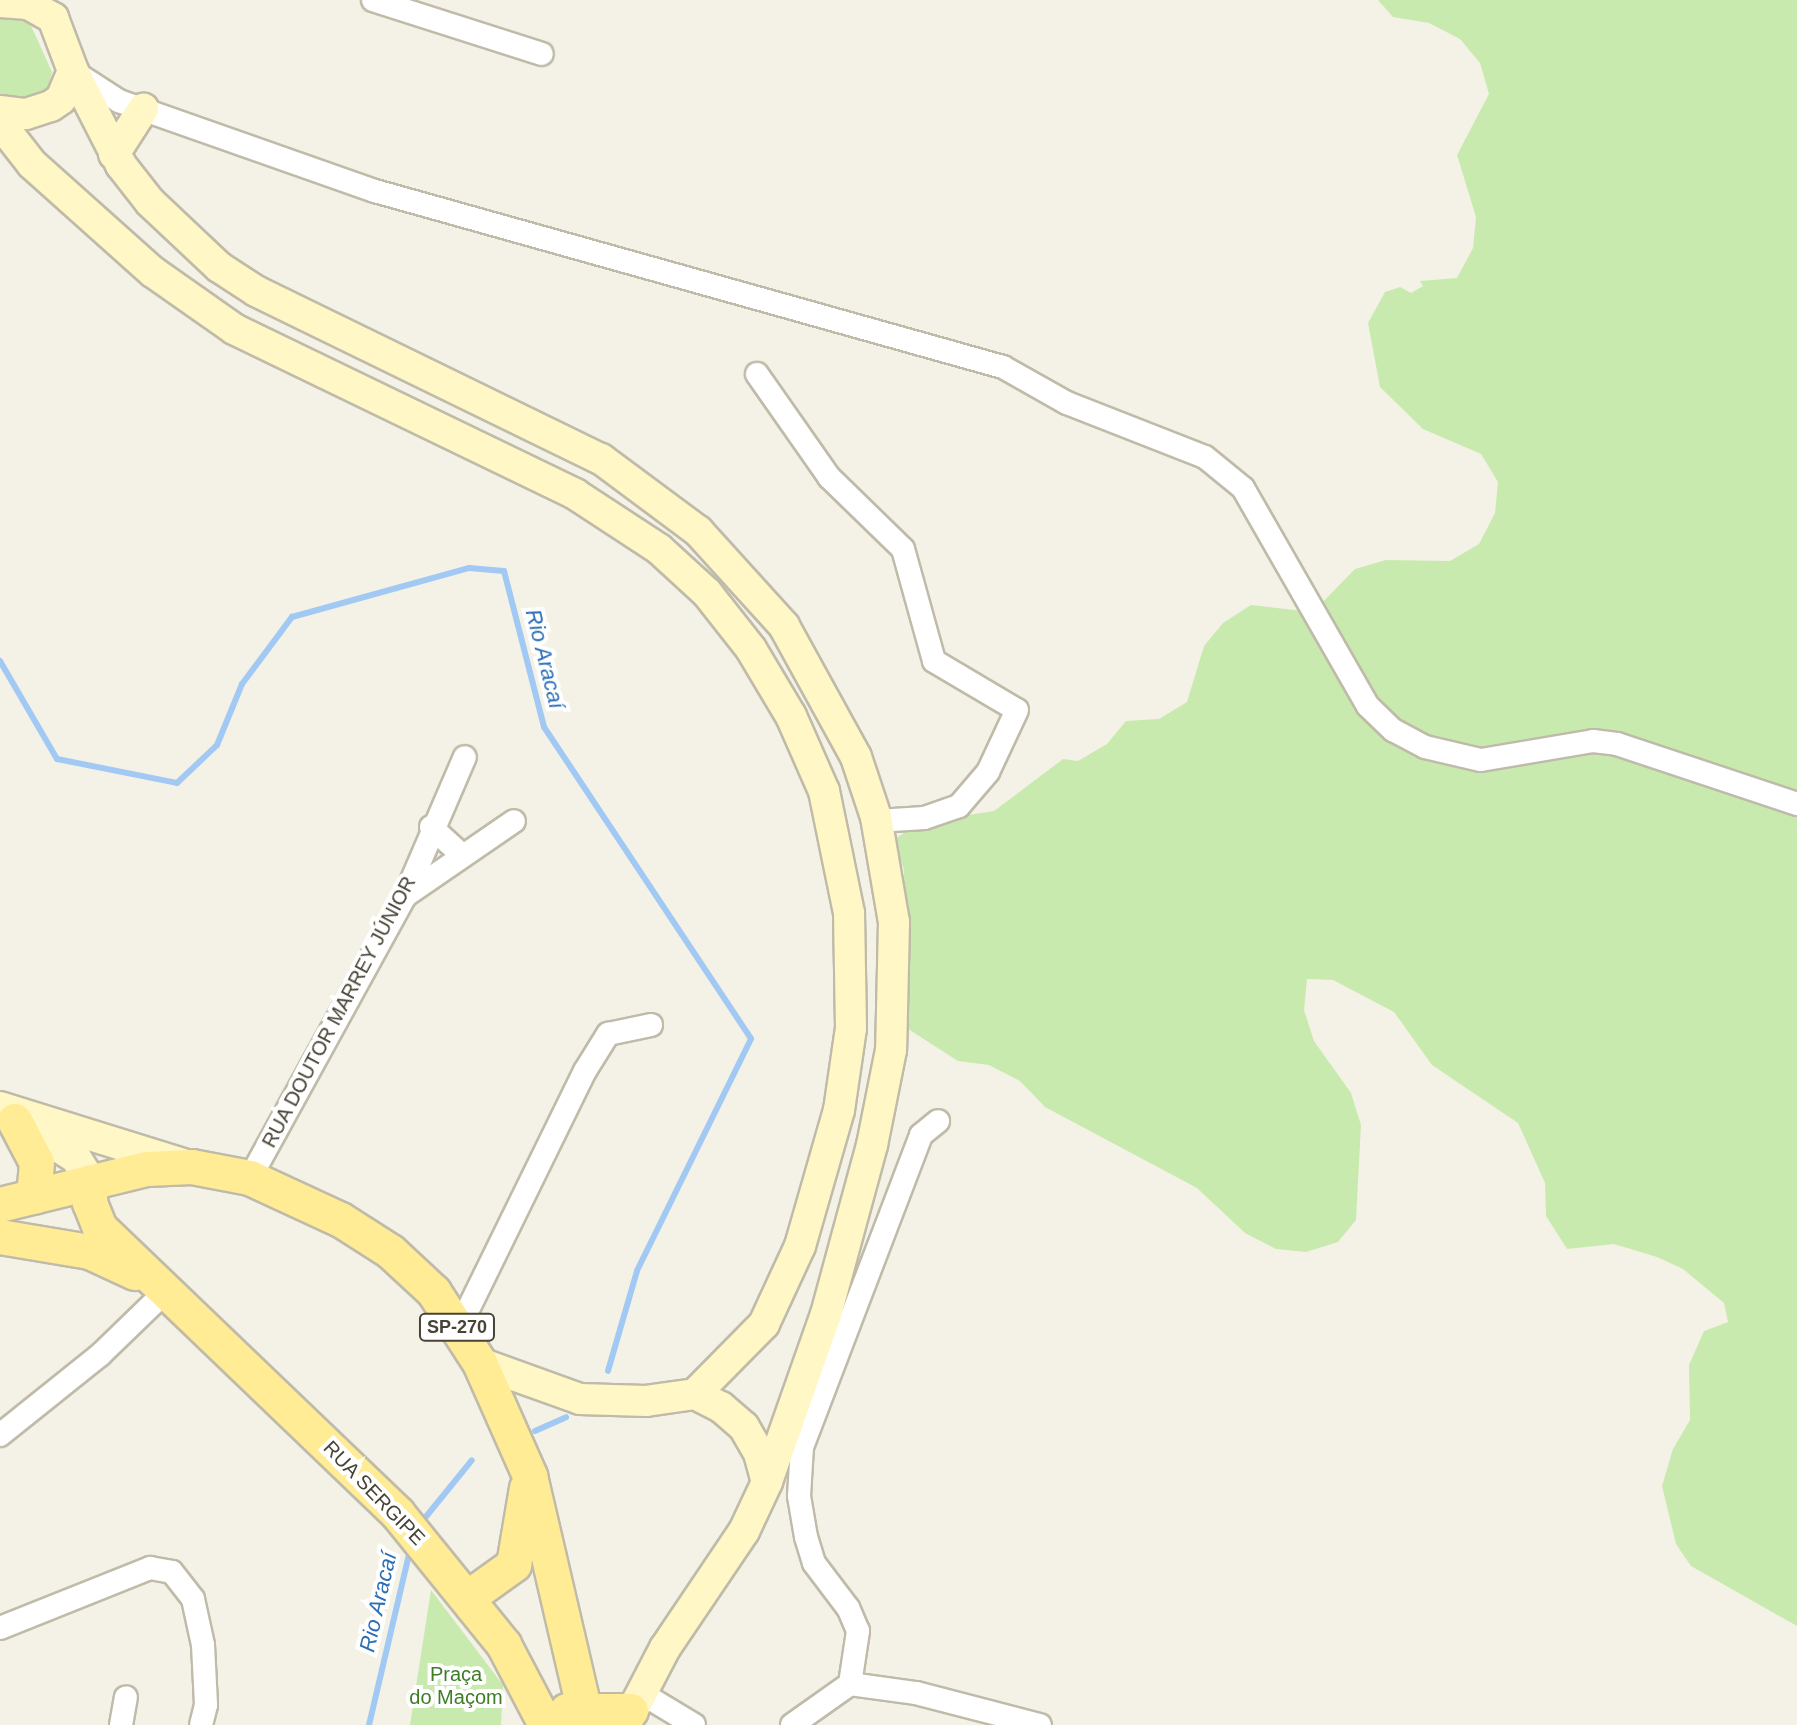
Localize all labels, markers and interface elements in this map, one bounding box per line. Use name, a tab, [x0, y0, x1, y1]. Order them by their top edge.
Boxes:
water label: Rio Aracaí	[520, 606, 570, 712]
street label: RUA DOUTOR MARREY JÚNIOR	[257, 872, 421, 1152]
road number: SP-270	[417, 1313, 497, 1341]
street label: RUA SERGIPE	[318, 1435, 430, 1551]
water label: Rio Aracaí	[354, 1549, 402, 1655]
park label: Praça do Maçom	[409, 1662, 503, 1709]

